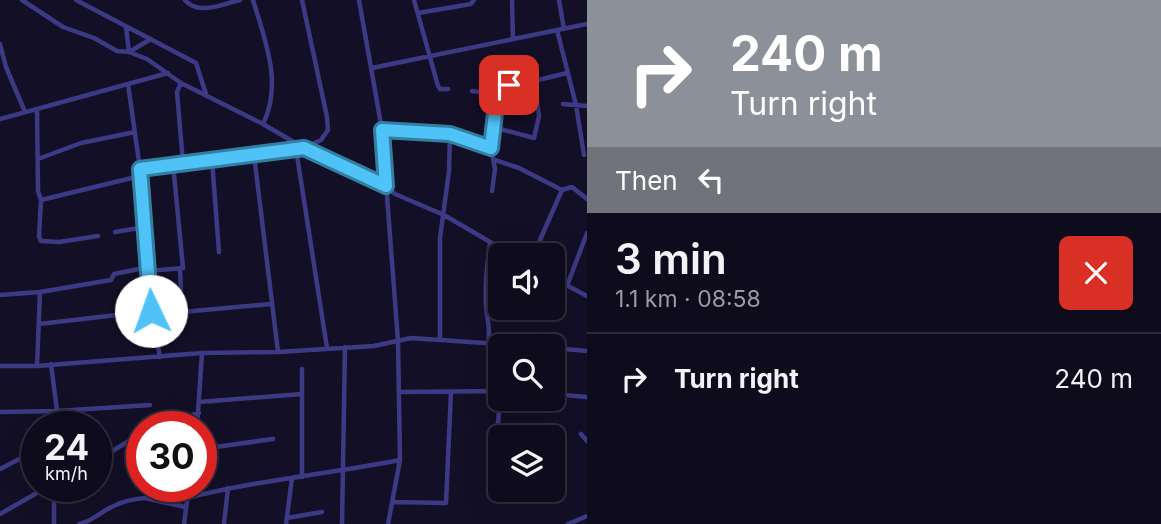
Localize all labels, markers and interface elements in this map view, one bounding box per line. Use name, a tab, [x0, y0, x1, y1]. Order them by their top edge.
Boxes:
text: 240 m	[730, 24, 883, 83]
icon: right	[615, 28, 706, 119]
pin	[479, 55, 539, 115]
icon: arrive	[490, 66, 528, 104]
text: Turn right	[730, 84, 877, 123]
icon: left	[692, 161, 730, 199]
text: Then	[615, 165, 678, 196]
text: 3 min	[615, 233, 727, 284]
button: close	[1059, 236, 1133, 310]
map controls	[488, 243, 565, 502]
button: sound	[488, 243, 565, 320]
position arrow	[114, 274, 188, 348]
text: 1.1 km · 08:58	[615, 285, 761, 313]
button: search	[488, 334, 565, 411]
icon: right	[615, 360, 653, 398]
text: Turn right	[674, 363, 799, 394]
text: 240 m	[1054, 363, 1133, 394]
speed limit sign: 30	[126, 411, 217, 502]
button: layers	[488, 425, 565, 502]
text: 24	[44, 426, 89, 468]
text: km/h	[45, 463, 88, 484]

